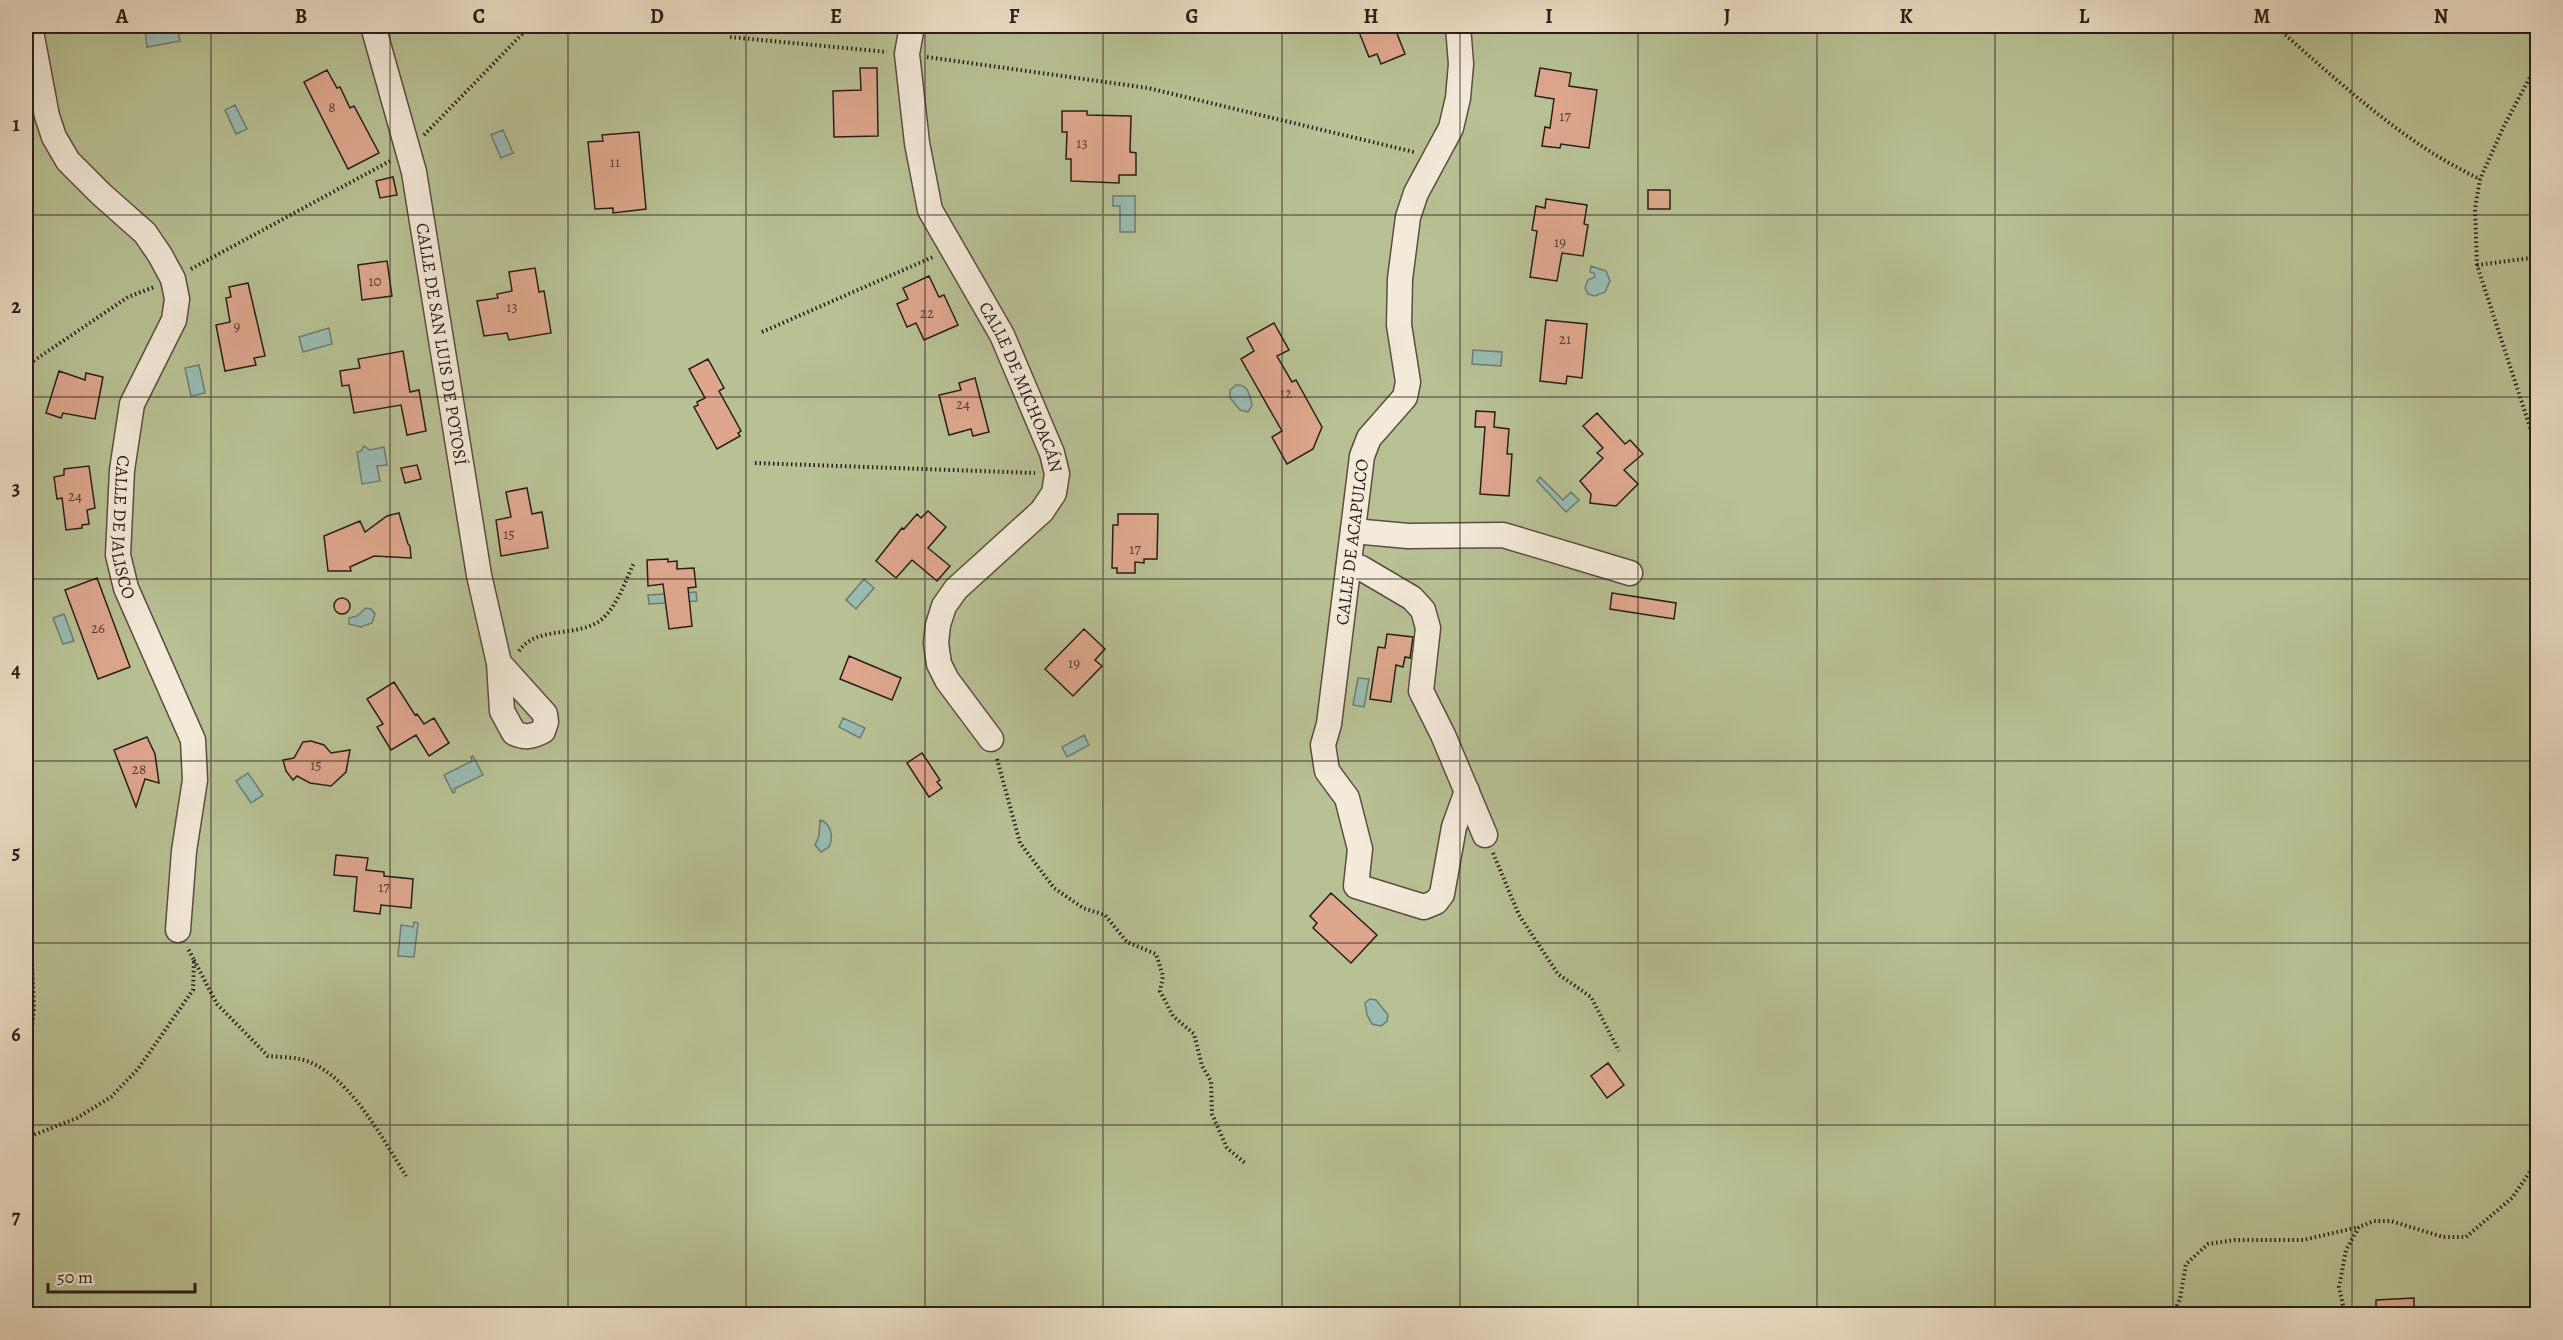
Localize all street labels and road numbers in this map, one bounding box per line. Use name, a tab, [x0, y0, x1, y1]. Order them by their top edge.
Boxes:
street label: CALLE DE SAN LUIS DE POTOSÍ	[410, 221, 473, 467]
street label: CALLE DE MICHOACÁN	[973, 297, 1068, 475]
street label: CALLE DE JALISCO	[106, 454, 142, 603]
street label: CALLE DE ACAPULCO	[1330, 458, 1374, 626]

